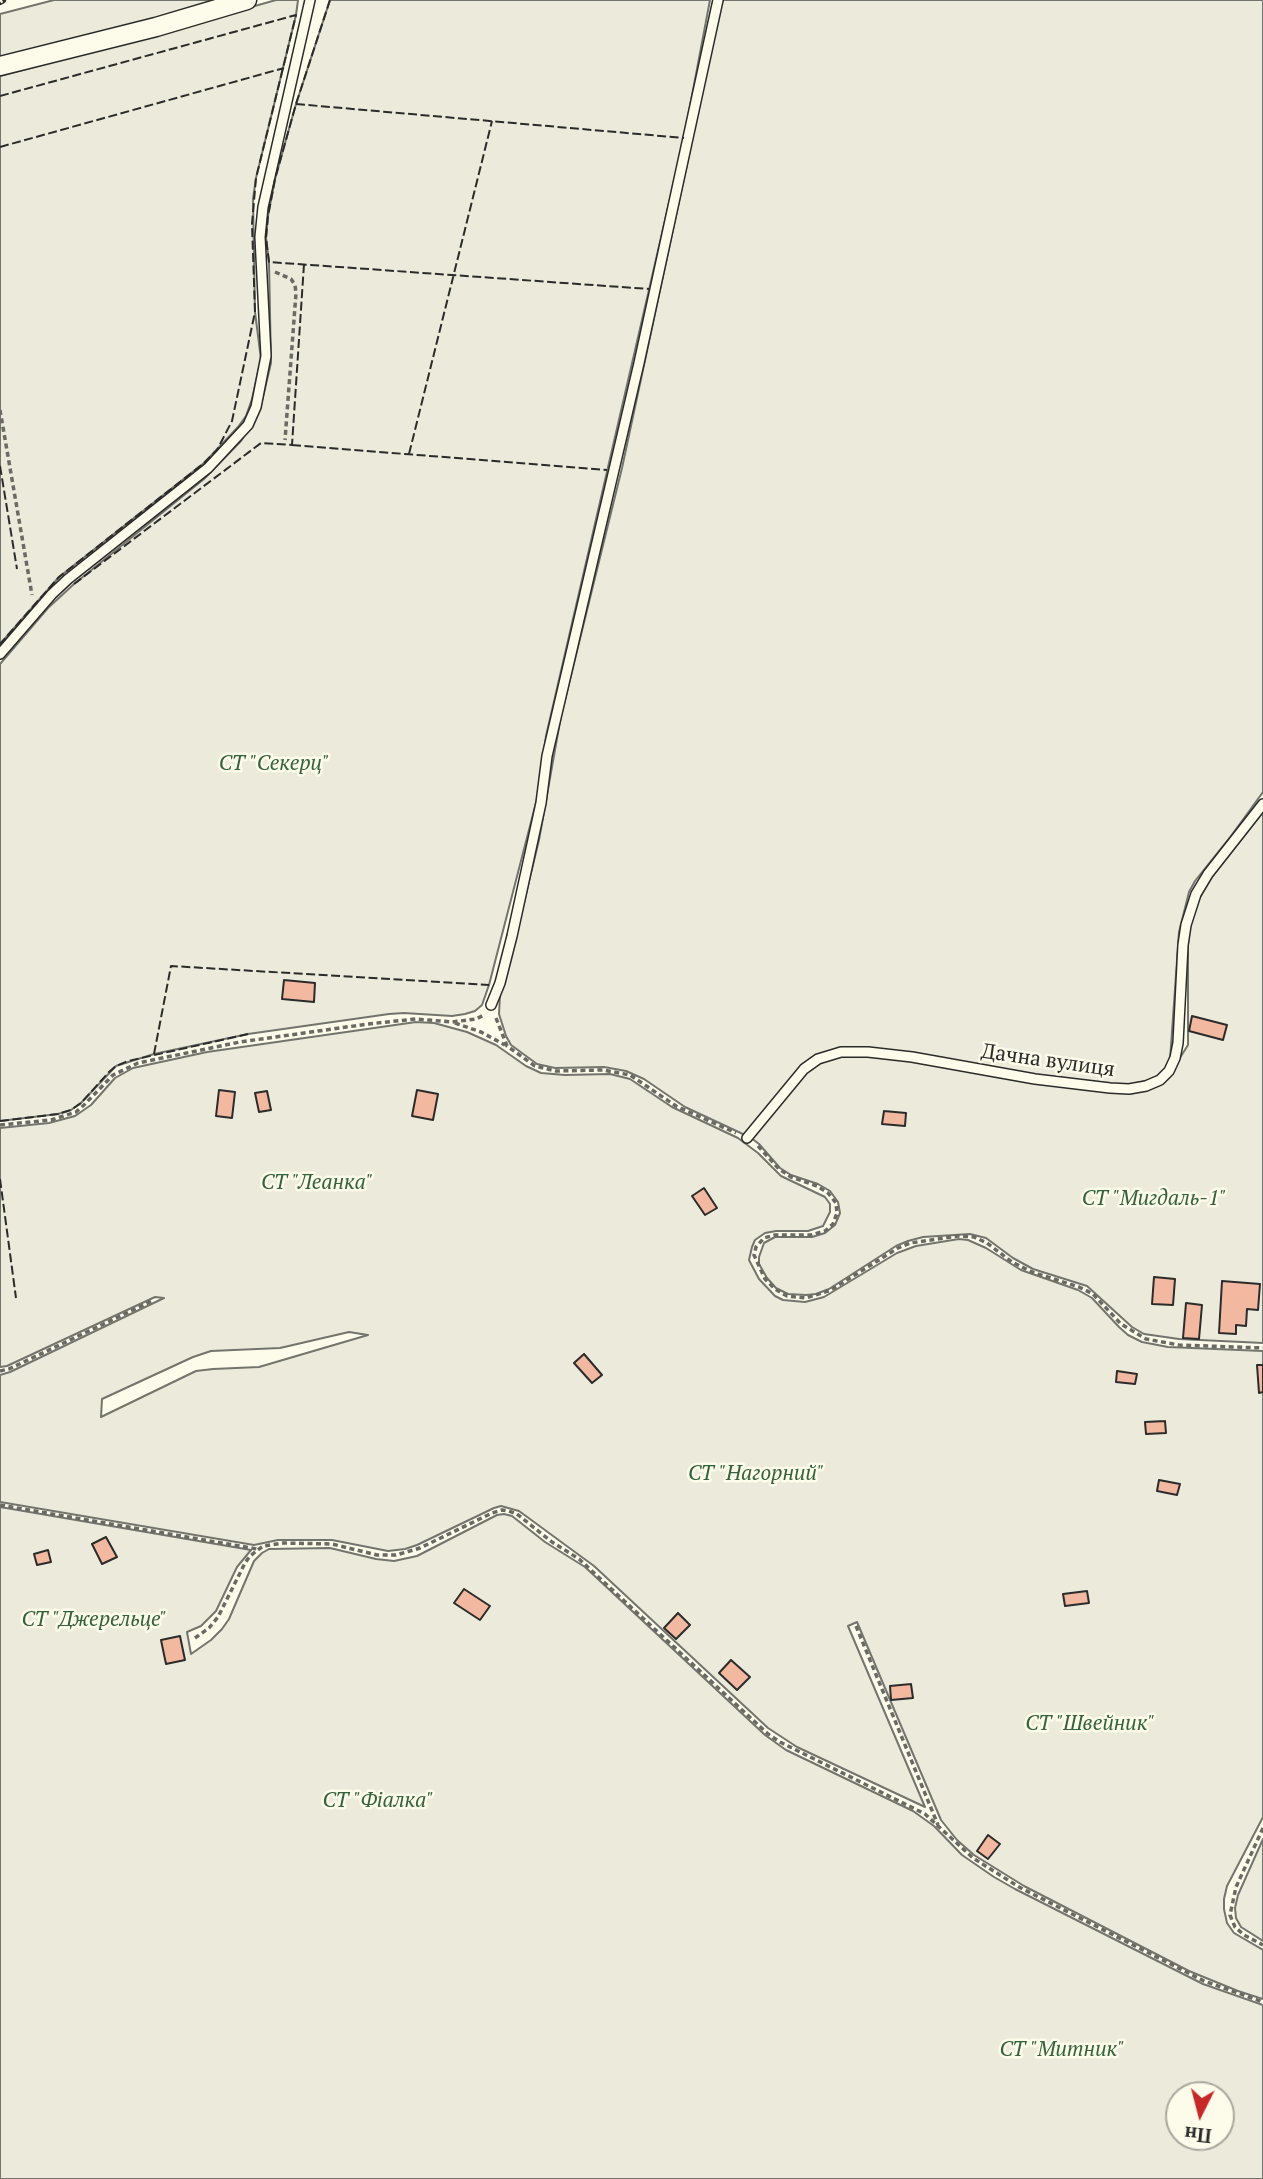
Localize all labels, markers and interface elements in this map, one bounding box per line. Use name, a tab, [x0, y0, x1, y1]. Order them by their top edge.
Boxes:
park label: СТ "Секерц"	[219, 751, 329, 777]
street label: Дачна вулиця	[980, 1039, 1116, 1083]
park label: СТ "Леанка"	[261, 1170, 373, 1196]
park label: СТ "Мигдаль-1"	[1082, 1186, 1226, 1212]
park label: СТ "Нагорний"	[688, 1461, 824, 1487]
park label: СТ "Джерельце"	[22, 1607, 166, 1633]
park label: СТ "Швейник"	[1025, 1711, 1155, 1737]
park label: СТ "Фіалка"	[323, 1788, 433, 1814]
park label: СТ "Митник"	[1000, 2037, 1124, 2063]
north arrow	[1165, 2081, 1235, 2151]
text: Пн	[1183, 2122, 1213, 2149]

